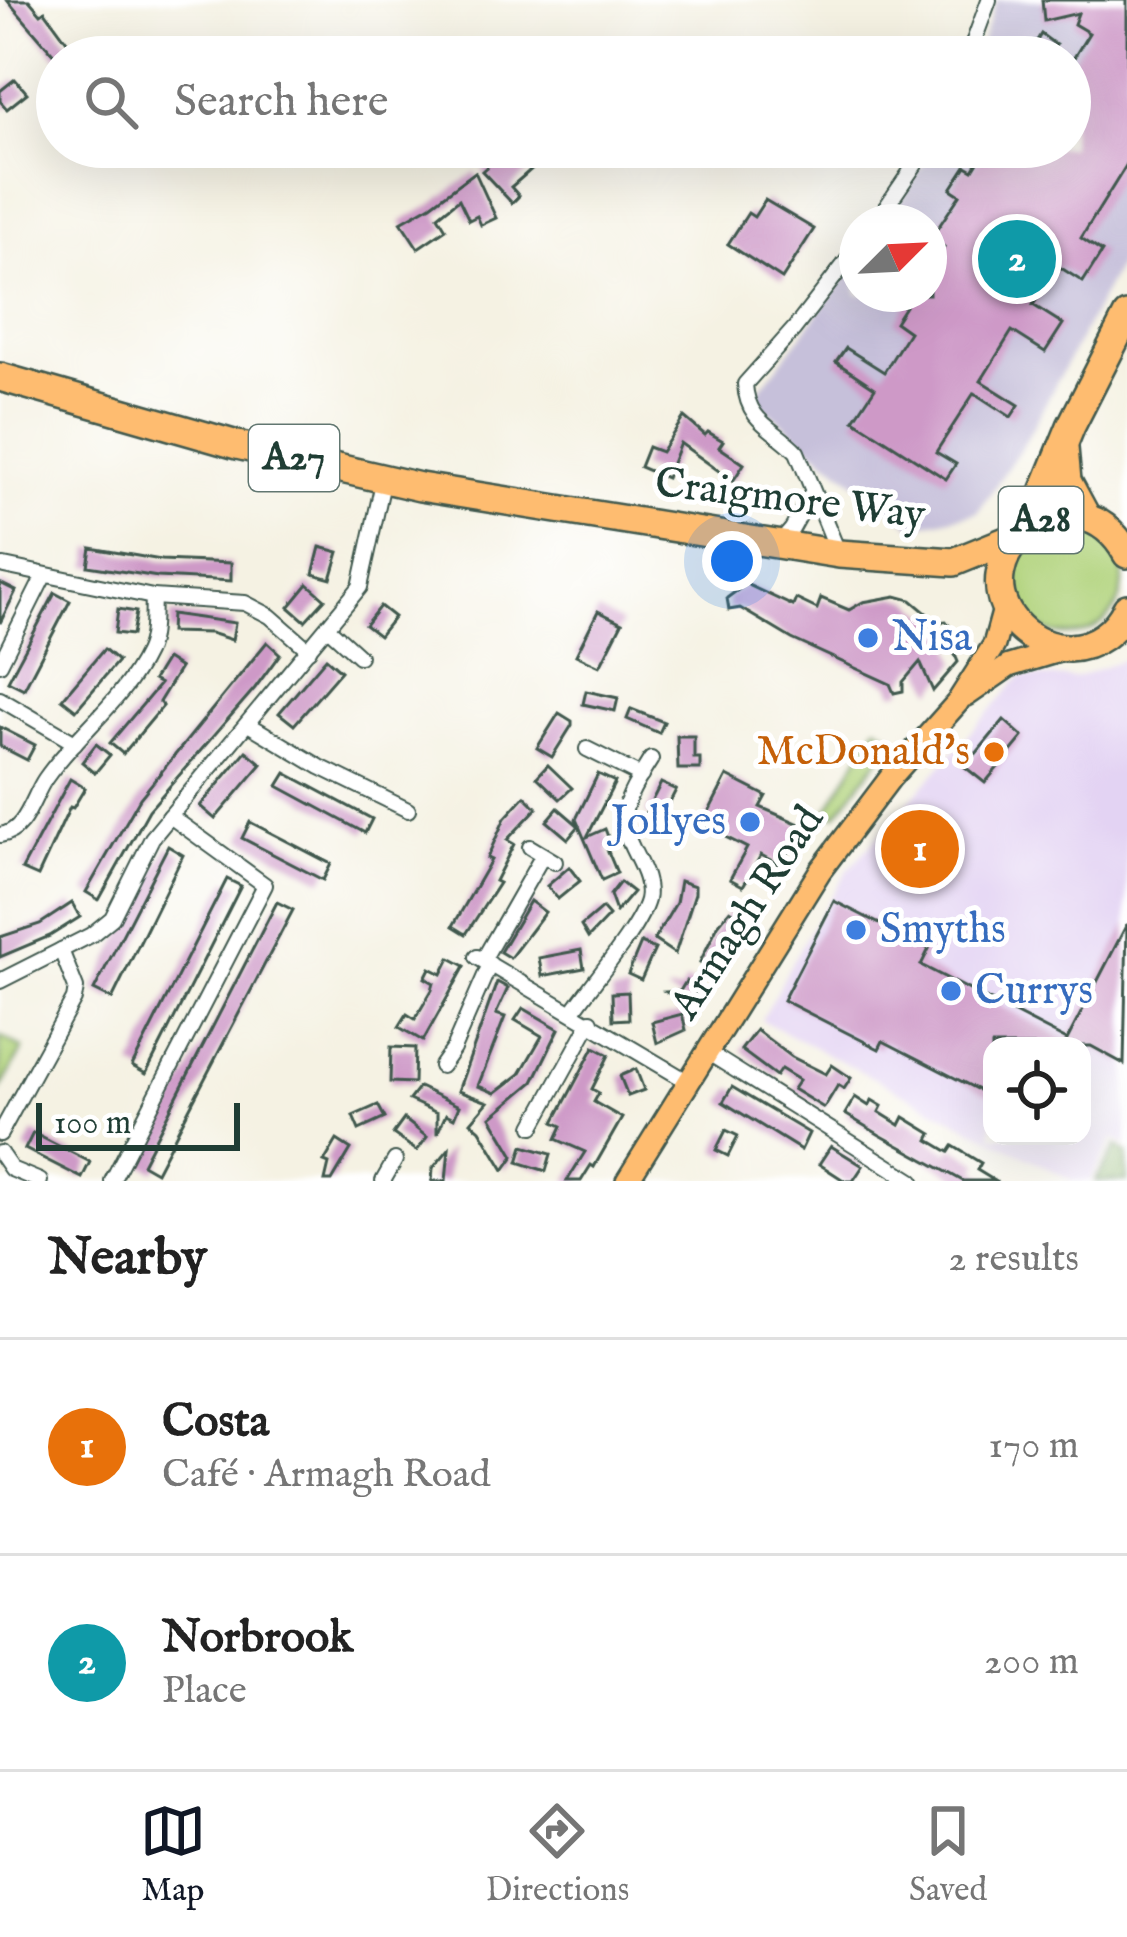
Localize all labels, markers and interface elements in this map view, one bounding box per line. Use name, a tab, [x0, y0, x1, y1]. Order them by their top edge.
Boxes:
search box	[36, 36, 1091, 168]
icon: search	[78, 69, 144, 135]
text: Search here	[174, 74, 388, 131]
north arrow	[839, 204, 947, 312]
pin: 2	[978, 214, 1056, 304]
road number: A27	[249, 425, 339, 491]
street label: Craigmore Way	[652, 457, 929, 543]
road number: A28	[999, 487, 1083, 553]
your location	[702, 531, 762, 591]
place label: Nisa	[892, 612, 973, 665]
marker: Nisa	[855, 625, 881, 651]
place label: McDonald's	[756, 726, 970, 779]
marker: McDonald's	[981, 739, 1007, 765]
place label: Jollyes	[607, 796, 726, 849]
street label: Armagh Road	[659, 796, 837, 1030]
pin: 1	[881, 804, 959, 894]
marker: Jollyes	[737, 809, 763, 835]
place label: Smyths	[880, 904, 1006, 957]
marker: Smyths	[843, 917, 869, 943]
place label: Currys	[975, 965, 1093, 1018]
marker: Currys	[938, 978, 964, 1004]
map controls	[983, 1037, 1091, 1145]
button: locate	[983, 1037, 1091, 1145]
scale bar	[36, 1097, 240, 1150]
text: 100 m	[54, 1103, 131, 1145]
text: Nearby	[48, 1227, 207, 1292]
text: 2 results	[948, 1235, 1079, 1284]
text: Costa	[162, 1394, 269, 1451]
text: 1	[80, 1422, 94, 1471]
text: 170 m	[988, 1422, 1079, 1471]
text: Café · Armagh Road	[162, 1451, 491, 1500]
text: Norbrook	[162, 1610, 353, 1667]
text: 2	[78, 1638, 96, 1687]
text: 200 m	[984, 1638, 1079, 1687]
text: Place	[162, 1667, 247, 1716]
tab: Map	[140, 1798, 206, 1912]
tab: Directions	[486, 1798, 629, 1912]
tab: Saved	[909, 1798, 987, 1912]

